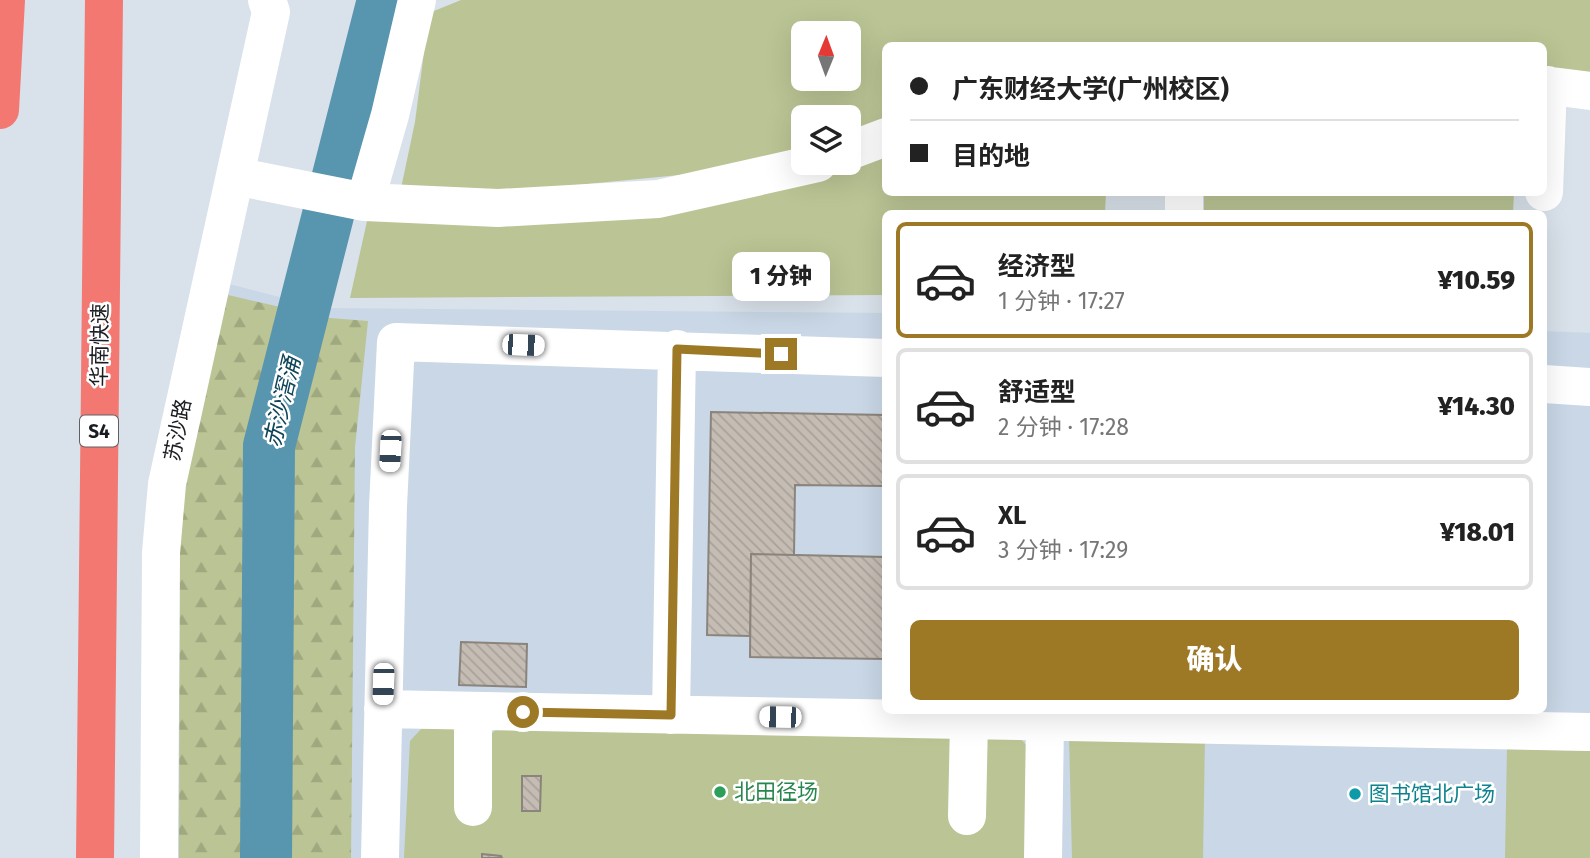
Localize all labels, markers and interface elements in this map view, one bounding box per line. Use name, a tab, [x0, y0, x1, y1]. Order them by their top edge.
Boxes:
north arrow	[791, 21, 861, 91]
map controls	[791, 21, 861, 175]
text: 广东财经大学(广州校区)	[952, 74, 1229, 105]
button: layers	[791, 105, 861, 175]
text: 目的地	[952, 141, 1030, 172]
icon: car	[914, 249, 977, 312]
text: 经济型	[998, 251, 1076, 282]
callout: 1 分钟	[732, 252, 830, 302]
text: 1 分钟	[750, 262, 812, 290]
text: ¥10.59	[1438, 265, 1515, 296]
text: 1 分钟 · 17:27	[998, 287, 1125, 315]
street label: 华南快速	[86, 303, 114, 387]
car	[502, 334, 545, 356]
route end	[765, 338, 797, 370]
water label: 赤沙滘涌	[258, 351, 307, 450]
icon: car	[914, 375, 977, 438]
text: 舒适型	[998, 377, 1076, 408]
text: ¥14.30	[1438, 391, 1515, 422]
street label: 苏沙路	[159, 397, 197, 463]
text: 2 分钟 · 17:28	[998, 413, 1129, 441]
road number: S4	[80, 416, 118, 446]
car	[379, 429, 402, 473]
text: XL	[998, 500, 1026, 531]
icon: car	[914, 501, 977, 564]
text: ¥18.01	[1440, 517, 1515, 548]
text: 3 分钟 · 17:29	[998, 536, 1128, 564]
button: 确认	[910, 620, 1519, 700]
car	[372, 663, 395, 705]
route start	[507, 696, 539, 728]
car	[759, 706, 802, 728]
place label: 北田径场	[734, 779, 818, 805]
place label: 图书馆北广场	[1369, 781, 1495, 807]
marker: 北田径场	[712, 784, 728, 800]
marker: 图书馆北广场	[1347, 786, 1363, 802]

